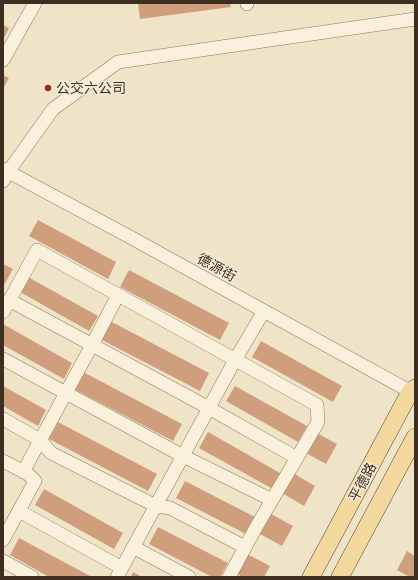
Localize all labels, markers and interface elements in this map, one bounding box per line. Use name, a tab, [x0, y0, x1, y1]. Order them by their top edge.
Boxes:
place label: 公交六公司	[56, 80, 126, 96]
marker: 公交六公司	[43, 83, 53, 93]
street label: 德源街	[195, 249, 239, 285]
street label: 平德路	[345, 460, 379, 504]

